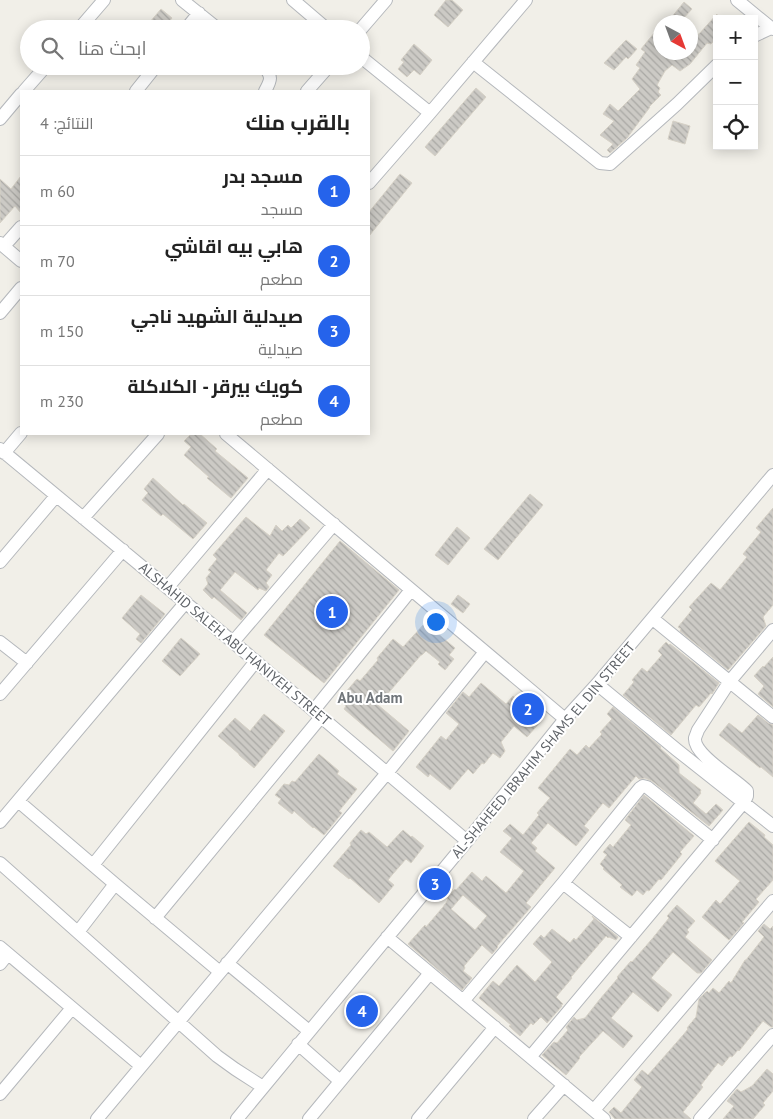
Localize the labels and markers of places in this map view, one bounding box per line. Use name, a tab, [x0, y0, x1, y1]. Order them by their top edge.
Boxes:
pin: 1	[316, 593, 348, 631]
pin: 2	[512, 690, 544, 728]
pin: 3	[419, 865, 451, 903]
pin: 4	[346, 992, 378, 1030]

